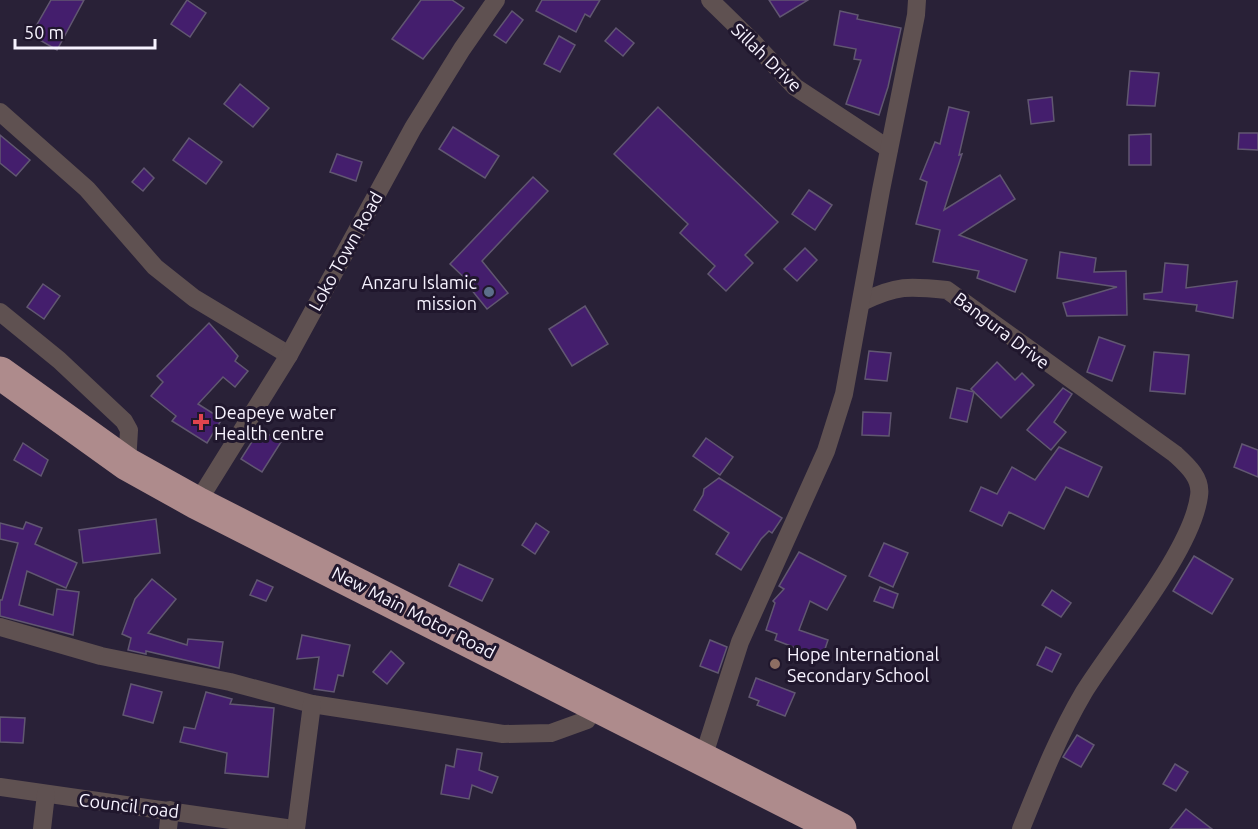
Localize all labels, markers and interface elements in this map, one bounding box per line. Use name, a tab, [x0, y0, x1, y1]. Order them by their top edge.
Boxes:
scale bar	[15, 12, 154, 50]
street label: Sillah Drive	[728, 19, 806, 95]
text: 50 m	[24, 22, 64, 42]
street label: Loko Town Road	[304, 188, 386, 314]
place label: Anzaru Islamic mission	[362, 272, 477, 313]
marker: Anzaru Islamic mission	[482, 285, 496, 299]
street label: Bangura Drive	[950, 288, 1054, 372]
place label: Deapeye water Health centre	[214, 402, 336, 443]
marker: Deapeye water Health centre	[192, 413, 210, 431]
street label: New Main Motor Road	[329, 562, 499, 662]
place label: Hope International Secondary School	[787, 644, 939, 685]
marker: Hope International Secondary School	[768, 657, 782, 671]
street label: Council road	[78, 789, 180, 821]

